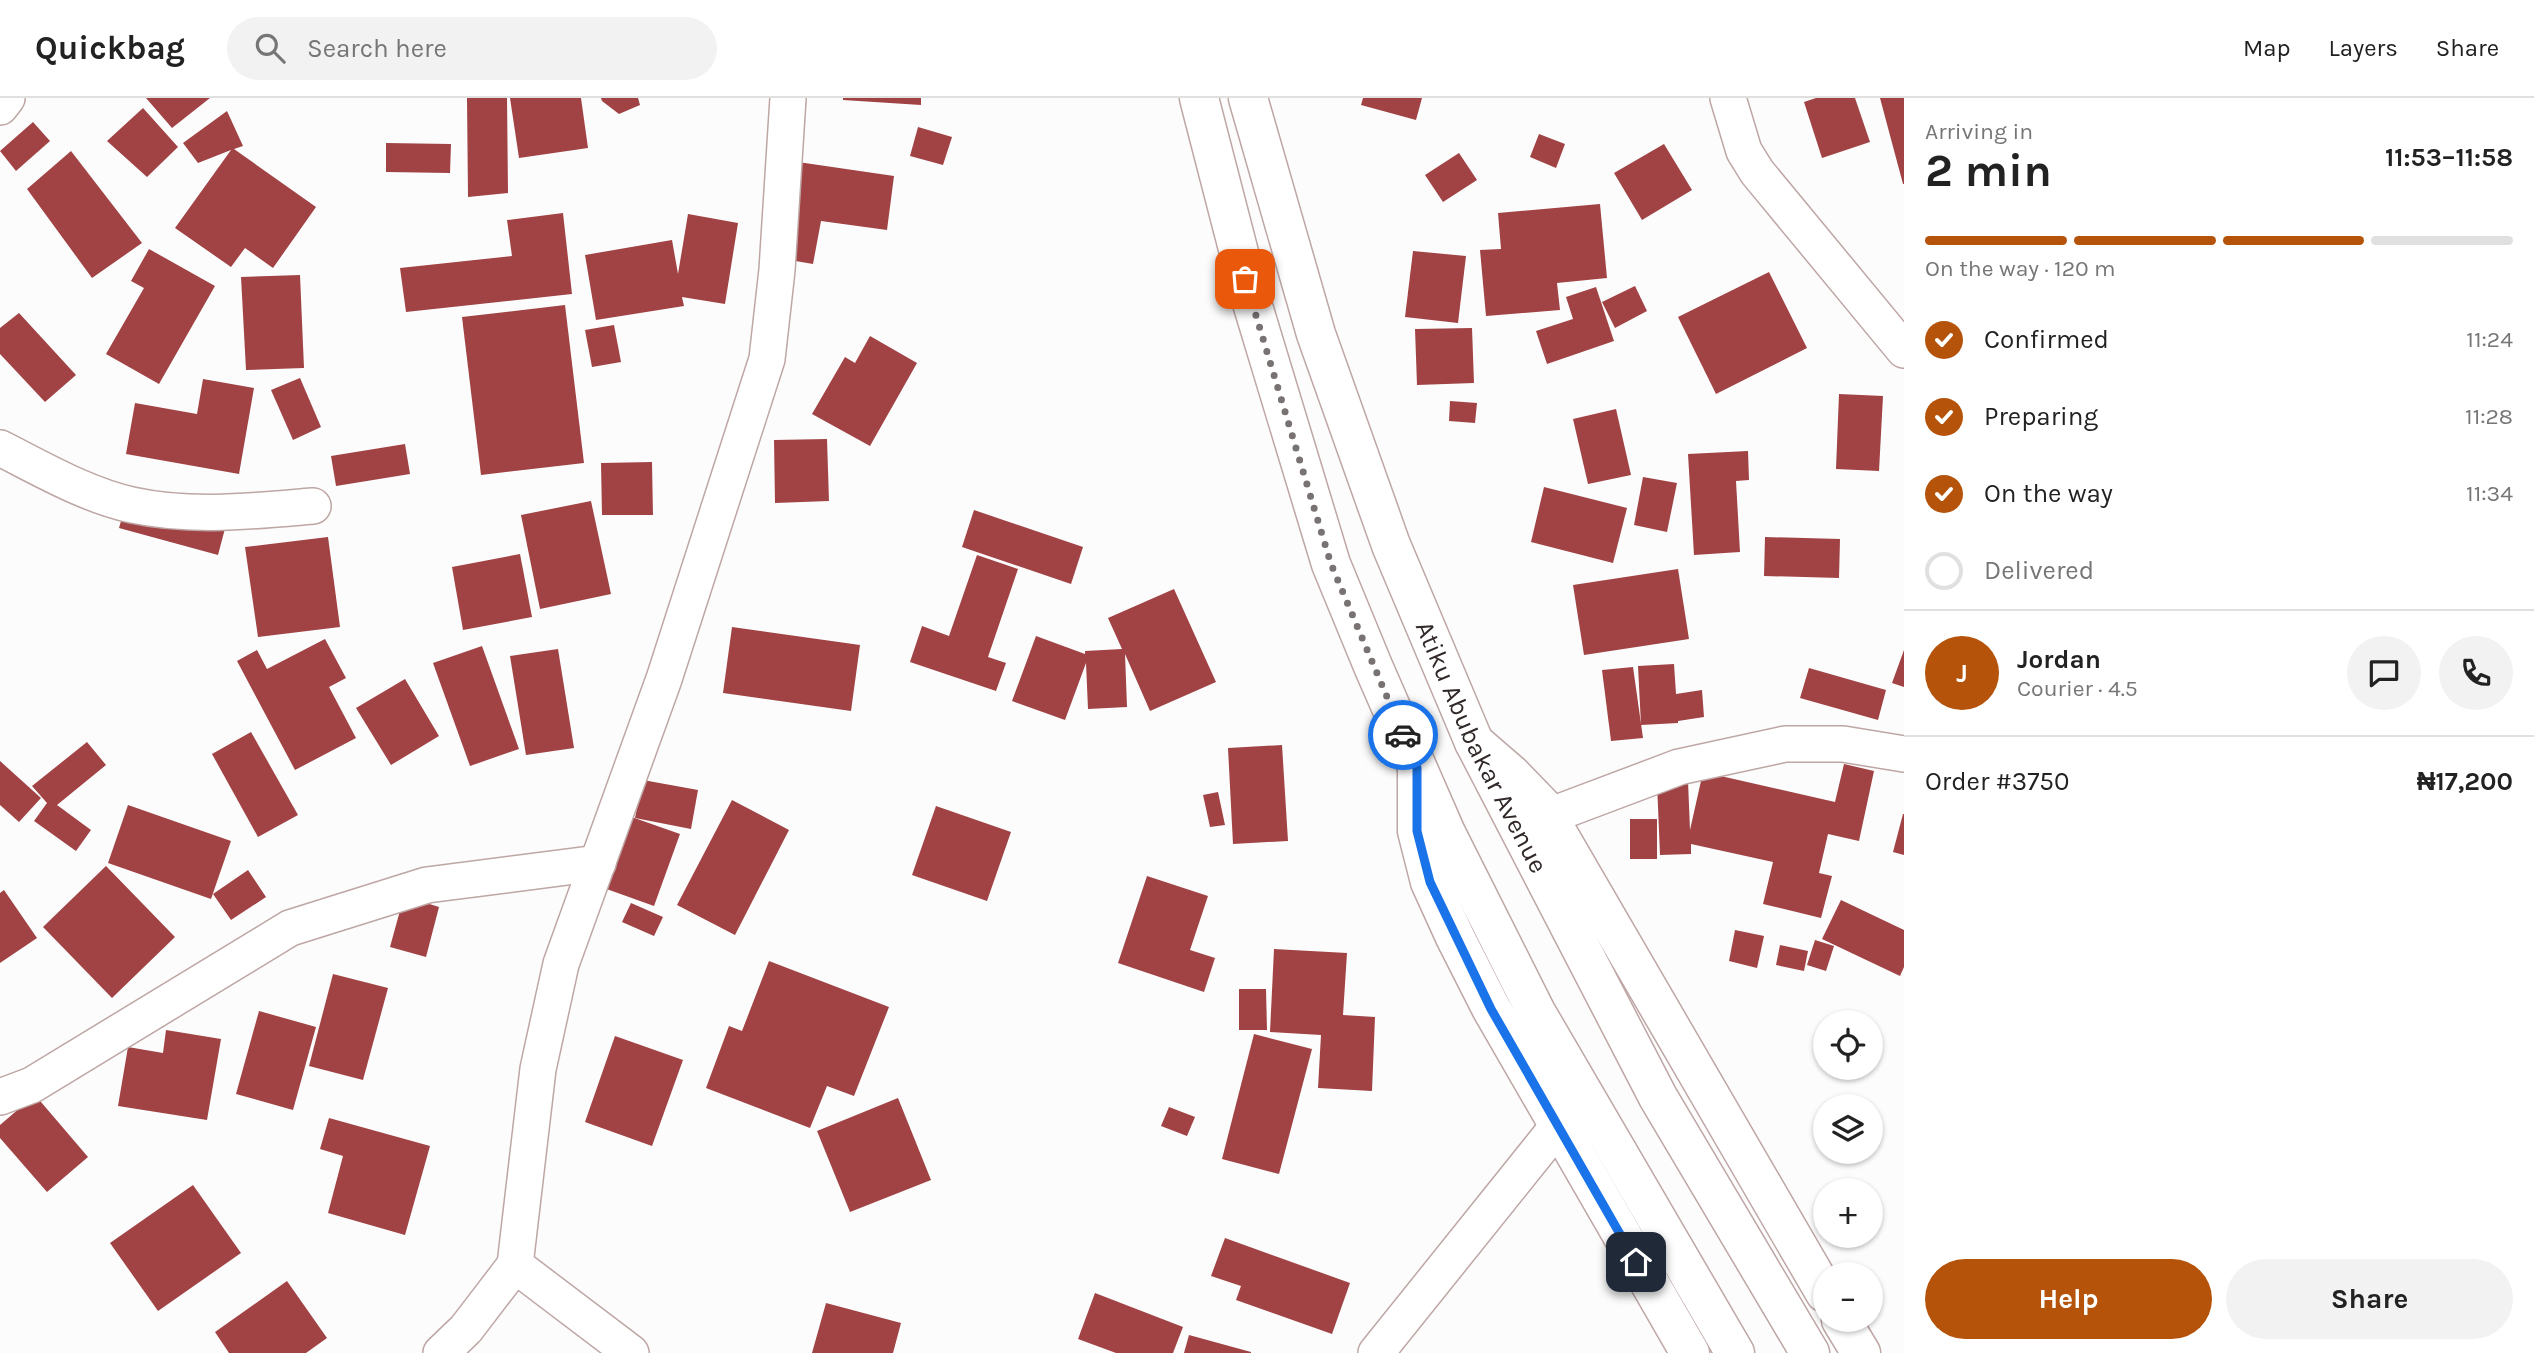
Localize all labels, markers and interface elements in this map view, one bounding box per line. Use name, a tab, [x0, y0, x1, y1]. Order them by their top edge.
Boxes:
search box	[227, 17, 717, 80]
text: Quickbag	[35, 29, 185, 67]
icon: search	[251, 29, 289, 67]
text: Search here	[307, 33, 447, 64]
text: Map	[2243, 34, 2291, 62]
text: Layers	[2329, 34, 2398, 62]
text: Share	[2436, 34, 2499, 62]
text: Arriving in	[1925, 118, 2033, 145]
text: 11:53–11:58	[2385, 142, 2513, 173]
text: 2 min	[1925, 144, 2052, 198]
pin	[1215, 249, 1275, 309]
text: On the way · 120 m	[1925, 255, 2116, 282]
icon: bag	[1226, 260, 1264, 298]
icon: check	[1925, 321, 1963, 359]
text: Confirmed	[1984, 324, 2109, 355]
text: 11:24	[2466, 326, 2513, 353]
icon: check	[1925, 398, 1963, 436]
text: Preparing	[1984, 401, 2098, 432]
text: 11:28	[2465, 403, 2513, 430]
icon: check	[1925, 475, 1963, 513]
text: On the way	[1984, 478, 2113, 509]
text: 11:34	[2466, 480, 2513, 507]
text: Delivered	[1984, 555, 2094, 586]
street label: Atiku Abubakar Avenue	[1409, 617, 1554, 878]
button: chat	[2347, 636, 2421, 710]
button: phone	[2439, 636, 2513, 710]
text: Jordan	[2017, 644, 2101, 675]
text: J	[1956, 658, 1968, 689]
text: Courier · 4.5	[2017, 675, 2138, 702]
courier	[1368, 700, 1438, 770]
icon: car	[1384, 716, 1422, 754]
text: Order #3750	[1925, 766, 2069, 797]
text: ₦17,200	[2417, 766, 2513, 797]
map controls	[1813, 1010, 1883, 1332]
button: locate	[1813, 1010, 1883, 1080]
button: layers	[1813, 1094, 1883, 1164]
button: +	[1813, 1178, 1883, 1248]
pin	[1606, 1232, 1666, 1292]
icon: home	[1617, 1243, 1655, 1281]
button: Help	[1925, 1259, 2212, 1339]
button: Share	[2226, 1259, 2513, 1339]
button: −	[1813, 1262, 1883, 1332]

